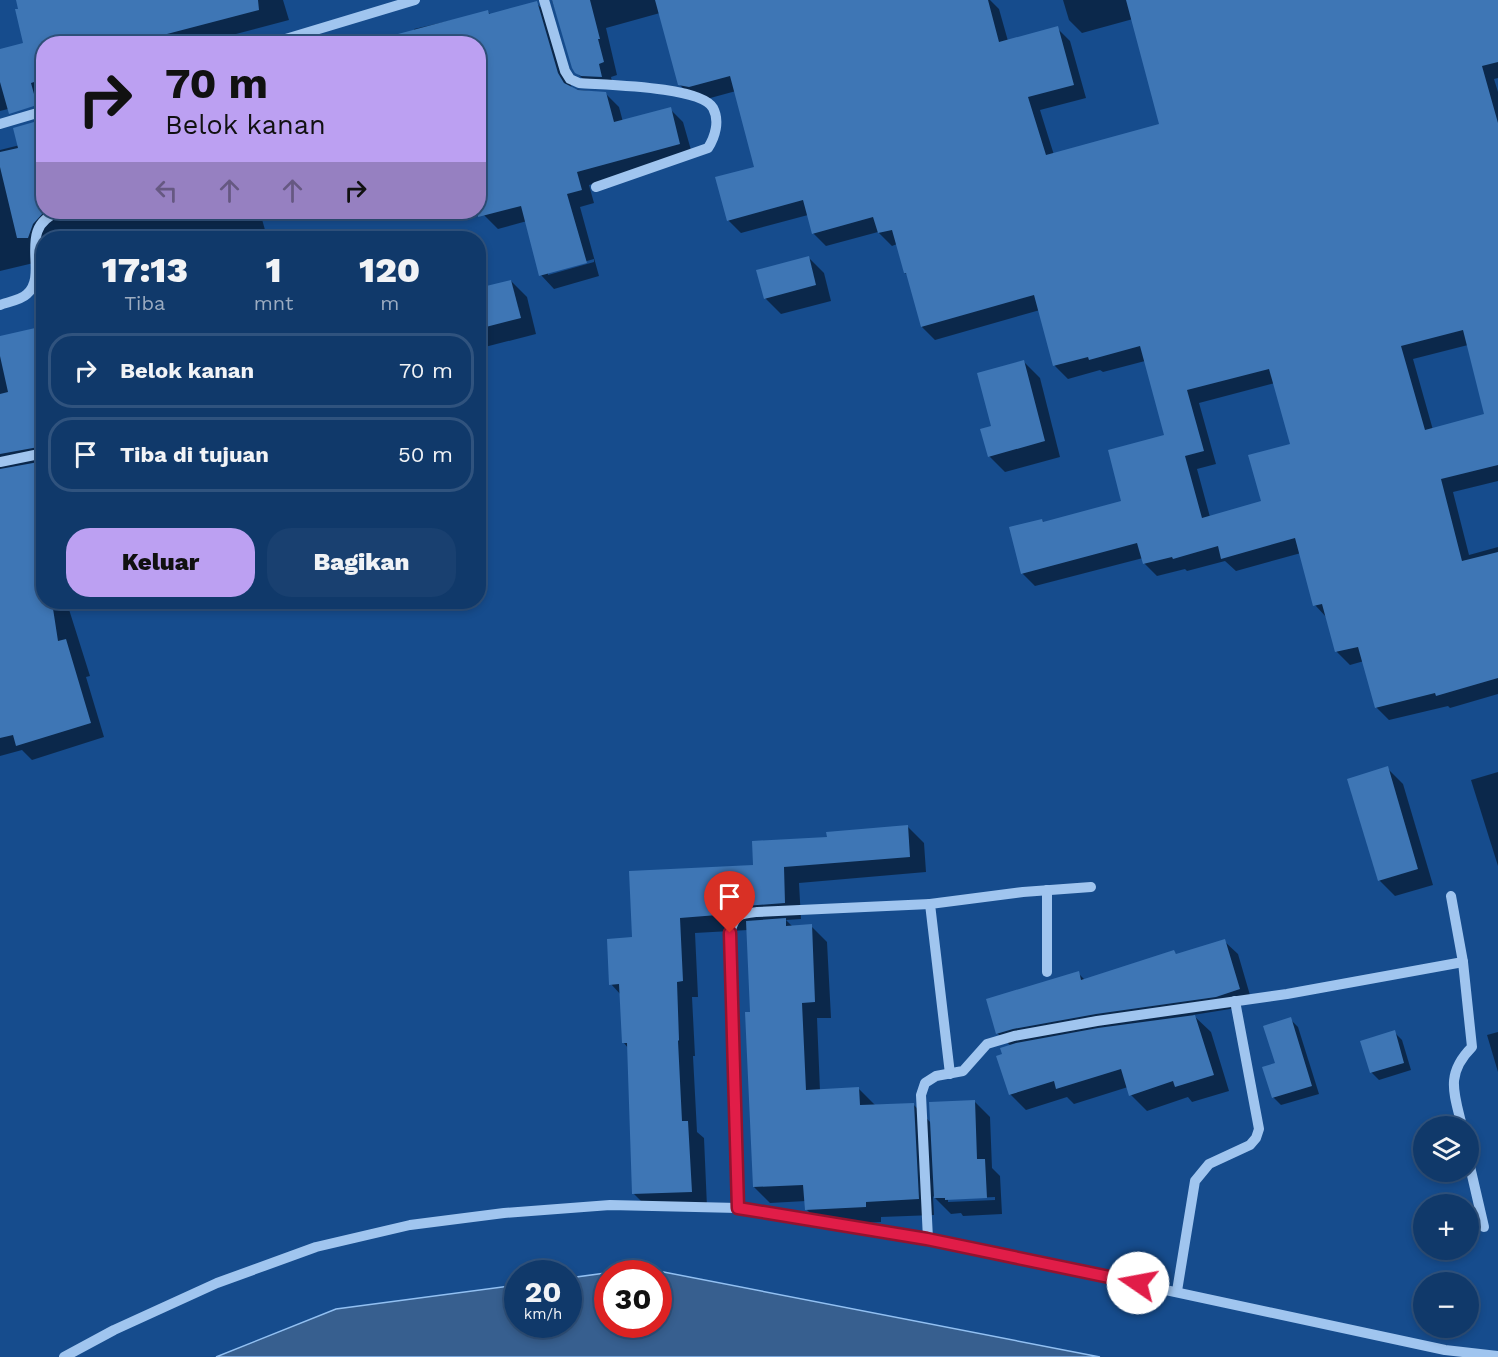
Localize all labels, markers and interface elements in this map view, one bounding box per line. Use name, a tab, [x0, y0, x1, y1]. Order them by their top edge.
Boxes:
text: 70 m	[165, 59, 268, 108]
icon: right	[66, 60, 144, 138]
text: Belok kanan	[165, 109, 326, 141]
icon: left	[150, 174, 183, 207]
icon: ahead	[213, 174, 246, 207]
icon: ahead	[276, 174, 309, 207]
icon: right	[339, 174, 372, 207]
text: 17:13	[102, 249, 188, 291]
text: 1	[265, 249, 282, 291]
text: 120	[359, 249, 420, 291]
text: Tiba	[124, 291, 165, 315]
text: mnt	[254, 291, 293, 315]
text: m	[380, 291, 399, 315]
icon: right	[69, 354, 102, 387]
text: Belok kanan	[120, 358, 254, 383]
text: 70 m	[399, 358, 453, 383]
icon: arrive	[69, 438, 102, 471]
text: Tiba di tujuan	[120, 442, 269, 467]
text: 50 m	[398, 442, 453, 467]
button: Keluar	[66, 528, 255, 597]
button: Bagikan	[267, 528, 456, 597]
pin	[704, 871, 755, 933]
icon: arrive	[713, 880, 746, 913]
map controls	[1413, 1116, 1479, 1338]
button: layers	[1413, 1116, 1479, 1182]
button: +	[1413, 1194, 1479, 1260]
position arrow	[1106, 1251, 1170, 1315]
speed limit sign: 30	[594, 1260, 672, 1338]
button: −	[1413, 1272, 1479, 1338]
text: 20	[524, 1274, 562, 1309]
text: km/h	[524, 1305, 562, 1323]

